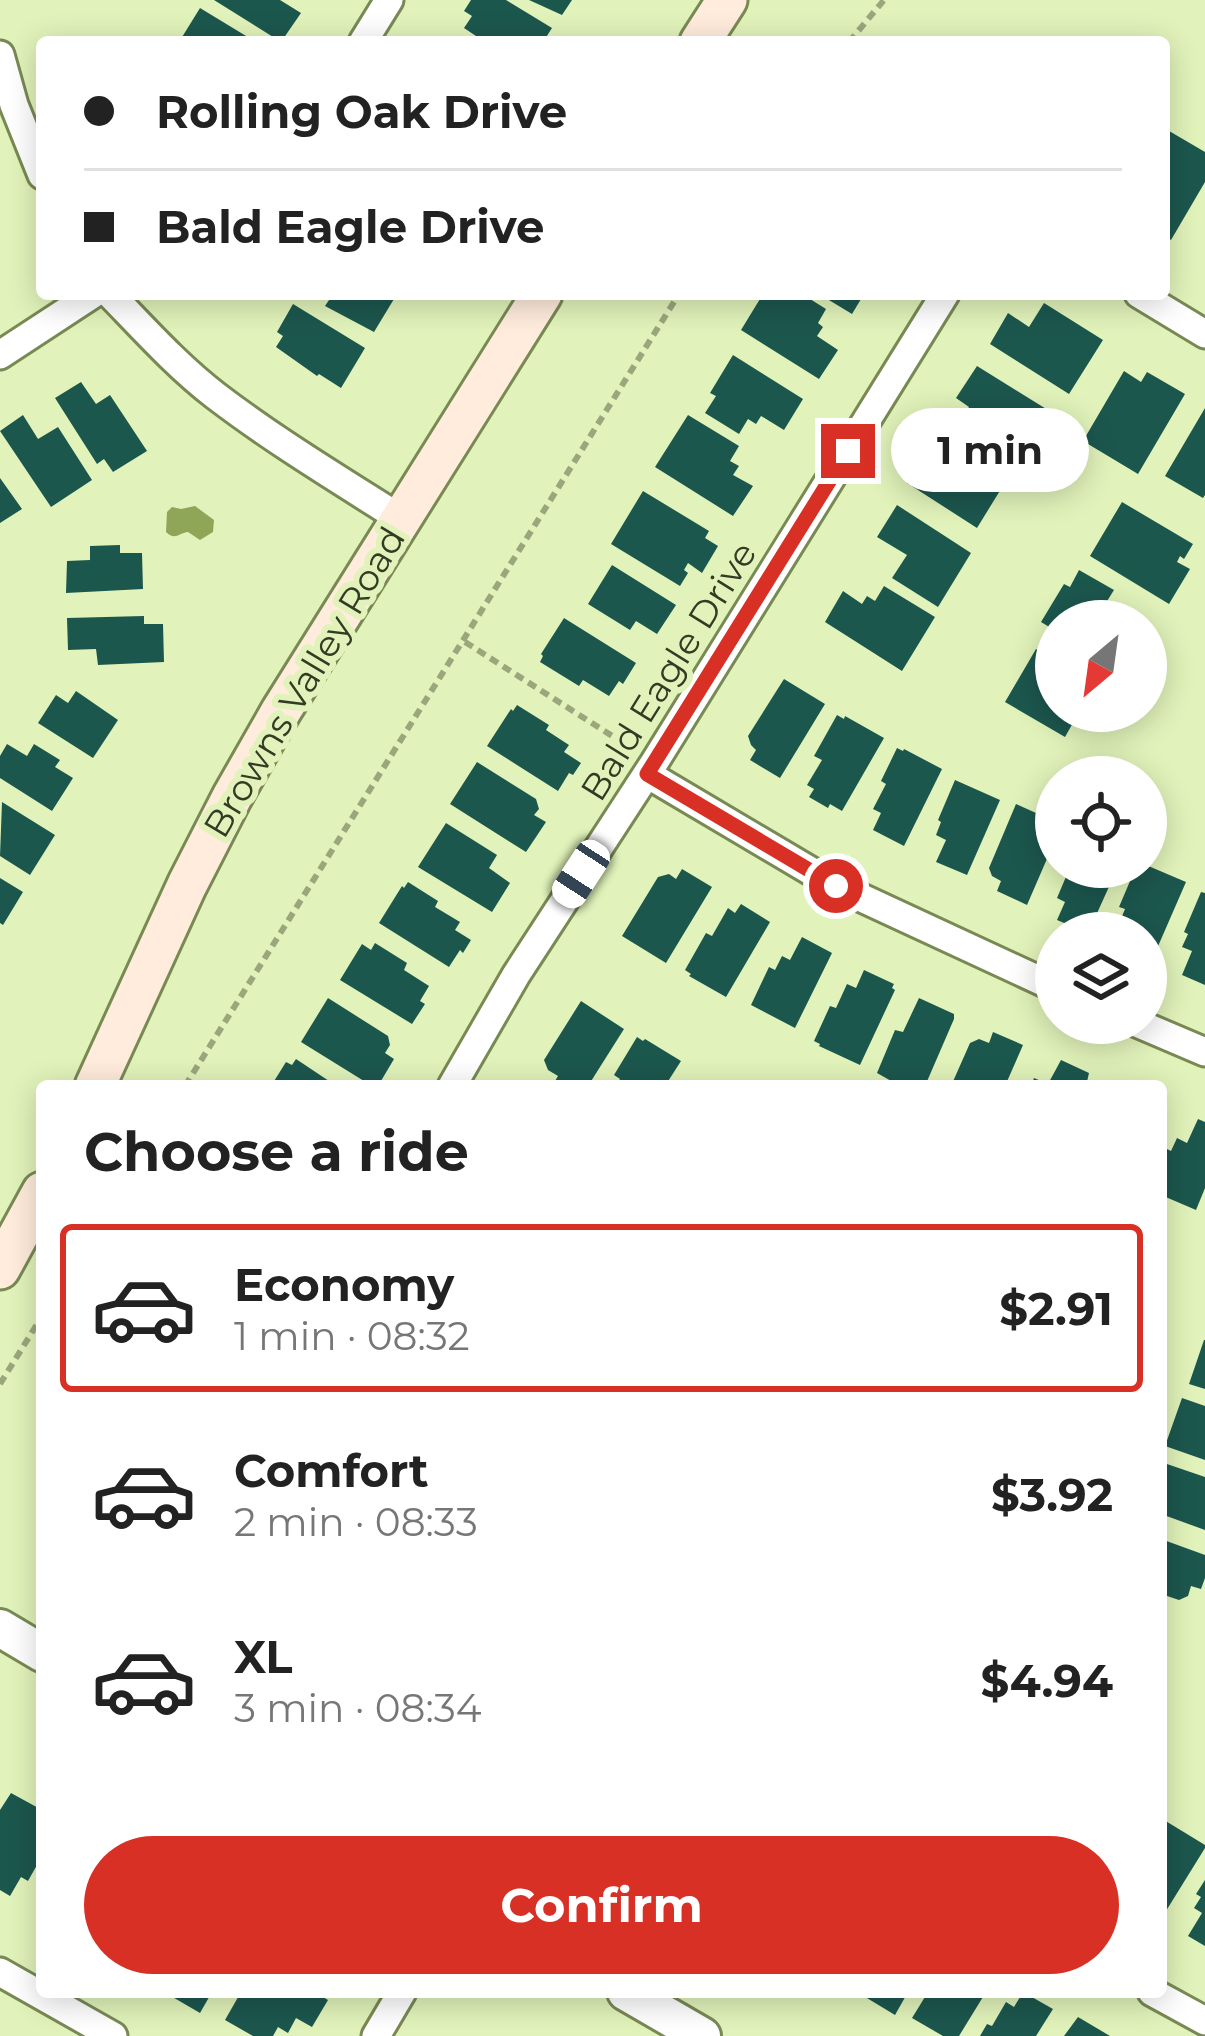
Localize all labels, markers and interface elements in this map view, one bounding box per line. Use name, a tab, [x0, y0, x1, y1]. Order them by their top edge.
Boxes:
text: Rolling Oak Drive	[156, 84, 567, 139]
text: Bald Eagle Drive	[156, 199, 544, 254]
callout: 1 min	[890, 409, 1088, 493]
route end	[821, 424, 875, 478]
text: 1 min	[937, 426, 1043, 474]
street label: Browns Valley Road	[194, 519, 414, 845]
street label: Bald Eagle Drive	[571, 533, 765, 809]
north arrow	[1035, 600, 1167, 732]
map controls	[1035, 600, 1167, 1044]
button: locate	[1035, 756, 1167, 888]
car	[546, 834, 616, 914]
route start	[809, 859, 863, 913]
button: layers	[1035, 912, 1167, 1044]
text: Choose a ride	[84, 1119, 469, 1185]
icon: car	[90, 1254, 198, 1362]
text: Economy	[234, 1257, 454, 1312]
text: $2.91	[999, 1281, 1113, 1336]
text: 1 min · 08:32	[234, 1312, 470, 1360]
icon: car	[90, 1440, 198, 1548]
text: Comfort	[234, 1443, 429, 1498]
text: $3.92	[991, 1467, 1113, 1522]
text: 2 min · 08:33	[234, 1498, 478, 1546]
icon: car	[90, 1626, 198, 1734]
text: XL	[234, 1629, 292, 1684]
text: $4.94	[980, 1653, 1113, 1708]
text: 3 min · 08:34	[234, 1684, 481, 1732]
button: Confirm	[84, 1836, 1119, 1974]

